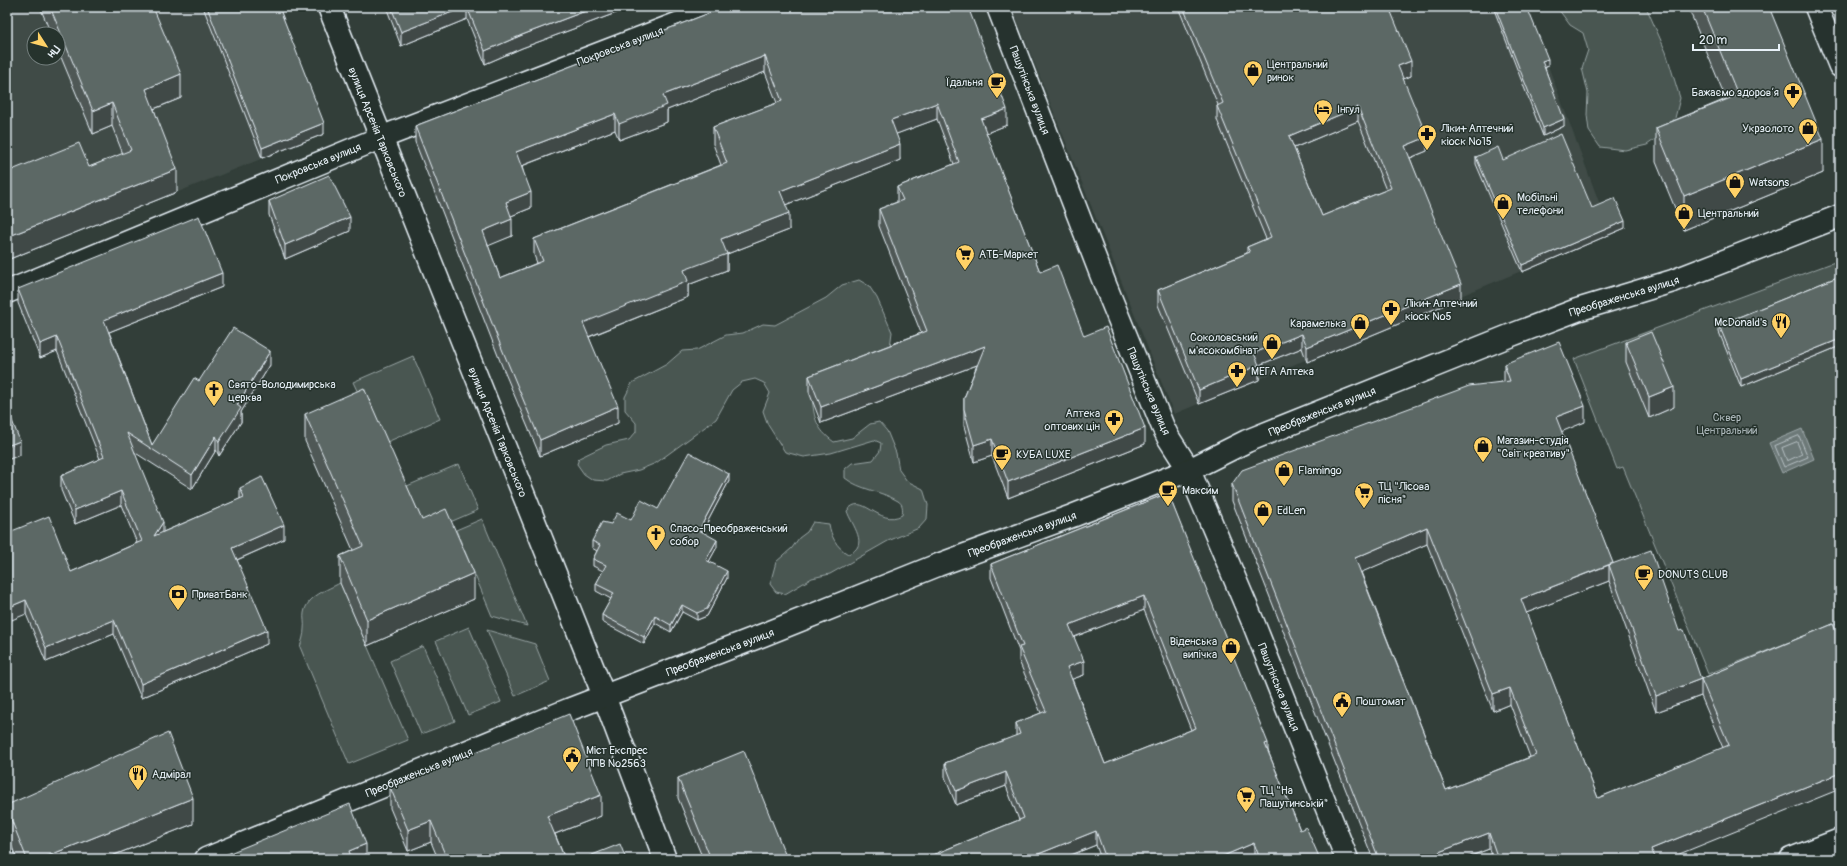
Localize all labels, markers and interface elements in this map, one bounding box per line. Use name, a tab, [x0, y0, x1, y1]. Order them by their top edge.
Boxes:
street label: Покровська вулиця	[575, 24, 665, 69]
north arrow	[26, 26, 66, 66]
scale bar	[1693, 26, 1779, 52]
text: 20 m	[1699, 33, 1728, 48]
text: Пн	[45, 43, 62, 61]
street label: Пашутінська вулиця	[1007, 44, 1052, 136]
place label: Центральний ринок	[1267, 58, 1328, 84]
shop icon: Центральний ринок	[1242, 59, 1264, 87]
street label: вулиця Арсенія Тарковського	[345, 65, 410, 199]
cafe icon: Їдальня	[986, 71, 1008, 99]
place label: Їдальня	[946, 76, 983, 89]
pharmacy icon: Бажаємо здоровʼя	[1782, 81, 1804, 109]
place label: Бажаємо здоровʼя	[1692, 86, 1779, 99]
hotel icon: Інгул	[1312, 98, 1334, 126]
place label: Інгул	[1337, 103, 1360, 116]
shop icon: Укрзолото	[1797, 117, 1819, 145]
place label: Ліки+ Аптечний кіоск №15	[1440, 122, 1514, 148]
place label: Укрзолото	[1742, 122, 1794, 135]
pharmacy icon: Ліки+ Аптечний кіоск №15	[1416, 123, 1438, 151]
street label: Покровська вулиця	[273, 140, 363, 187]
shop icon: Watsons	[1724, 171, 1746, 199]
place label: Watsons	[1749, 176, 1789, 189]
place label: Мобільні телефони	[1517, 191, 1563, 217]
shop icon: Мобільні телефони	[1492, 192, 1514, 220]
shop icon: Центральний	[1673, 202, 1695, 230]
place label: Центральний	[1698, 207, 1759, 220]
supermarket icon: АТБ-Маркет	[954, 243, 976, 271]
place label: АТБ-Маркет	[979, 248, 1039, 261]
street label: Преображенська вулиця	[1568, 274, 1681, 319]
place label: Ліки+ Аптечний кіоск №5	[1404, 297, 1478, 323]
pharmacy icon: Ліки+ Аптечний кіоск №5	[1380, 298, 1402, 326]
restaurant icon: McDonald's	[1770, 311, 1792, 339]
shop icon: Карамелька	[1349, 312, 1371, 340]
place label: McDonald's	[1714, 316, 1767, 329]
place label: Карамелька	[1290, 317, 1346, 330]
place label: Соколовський м'ясокомбінат	[1189, 331, 1258, 357]
shop icon: Соколовський м'ясокомбінат	[1261, 332, 1283, 360]
street label: Пашутінська вулиця	[1124, 345, 1173, 437]
pharmacy icon: МЕГА Аптека	[1226, 360, 1248, 388]
street label: вулиця Арсенія Тарковського	[465, 365, 530, 499]
place label: МЕГА Аптека	[1251, 365, 1314, 378]
place label: Свято-Володимирська церква	[228, 378, 336, 404]
church icon: Свято-Володимирська церква	[203, 379, 225, 407]
street label: Преображенська вулиця	[1267, 384, 1378, 439]
place label: Аптека оптових цін	[1045, 407, 1100, 433]
pharmacy icon: Аптека оптових цін	[1103, 408, 1125, 436]
park label: Сквер Центральний	[1696, 411, 1758, 437]
place label: Магазин-студія "Світ креативу"	[1497, 434, 1570, 460]
shop icon: Магазин-студія "Світ креативу"	[1472, 435, 1494, 463]
cafe icon: КУБА LUXE	[991, 443, 1013, 471]
place label: КУБА LUXE	[1016, 448, 1071, 461]
shop icon: Flamingo	[1273, 459, 1295, 487]
place label: Flamingo	[1298, 464, 1342, 477]
cafe icon: Максим	[1157, 479, 1179, 507]
place label: ТЦ "Лісова пісня"	[1378, 480, 1429, 506]
supermarket icon: ТЦ "Лісова пісня"	[1353, 481, 1375, 509]
place label: Максим	[1182, 484, 1218, 497]
shop icon: EdLen	[1252, 499, 1274, 527]
place label: EdLen	[1277, 504, 1306, 517]
street label: Преображенська вулиця	[966, 509, 1078, 560]
place label: Спасо-Преображенський собор	[670, 522, 788, 548]
church icon: Спасо-Преображенський собор	[645, 523, 667, 551]
cafe icon: DONUTS CLUB	[1633, 563, 1655, 591]
place label: DONUTS CLUB	[1658, 568, 1728, 581]
bank icon: ПриватБанк	[167, 583, 189, 611]
place label: ПриватБанк	[192, 588, 248, 601]
street label: Преображенська вулиця	[664, 626, 776, 679]
place label: Віденська випічка	[1170, 635, 1217, 661]
shop icon: Віденська випічка	[1220, 636, 1242, 664]
street label: Пашутінська вулиця	[1255, 641, 1302, 733]
public building icon: Поштомат	[1331, 690, 1353, 718]
place label: Поштомат	[1356, 695, 1406, 708]
place label: Міст Експрес ППВ №2563	[586, 744, 648, 770]
street label: Преображенська вулиця	[364, 745, 475, 800]
public building icon: Міст Експрес ППВ №2563	[561, 745, 583, 773]
restaurant icon: Адмірал	[127, 763, 149, 791]
place label: Адмірал	[152, 768, 191, 781]
place label: ТЦ "На Пашутинській"	[1260, 784, 1328, 810]
supermarket icon: ТЦ "На Пашутинській"	[1235, 785, 1257, 813]

